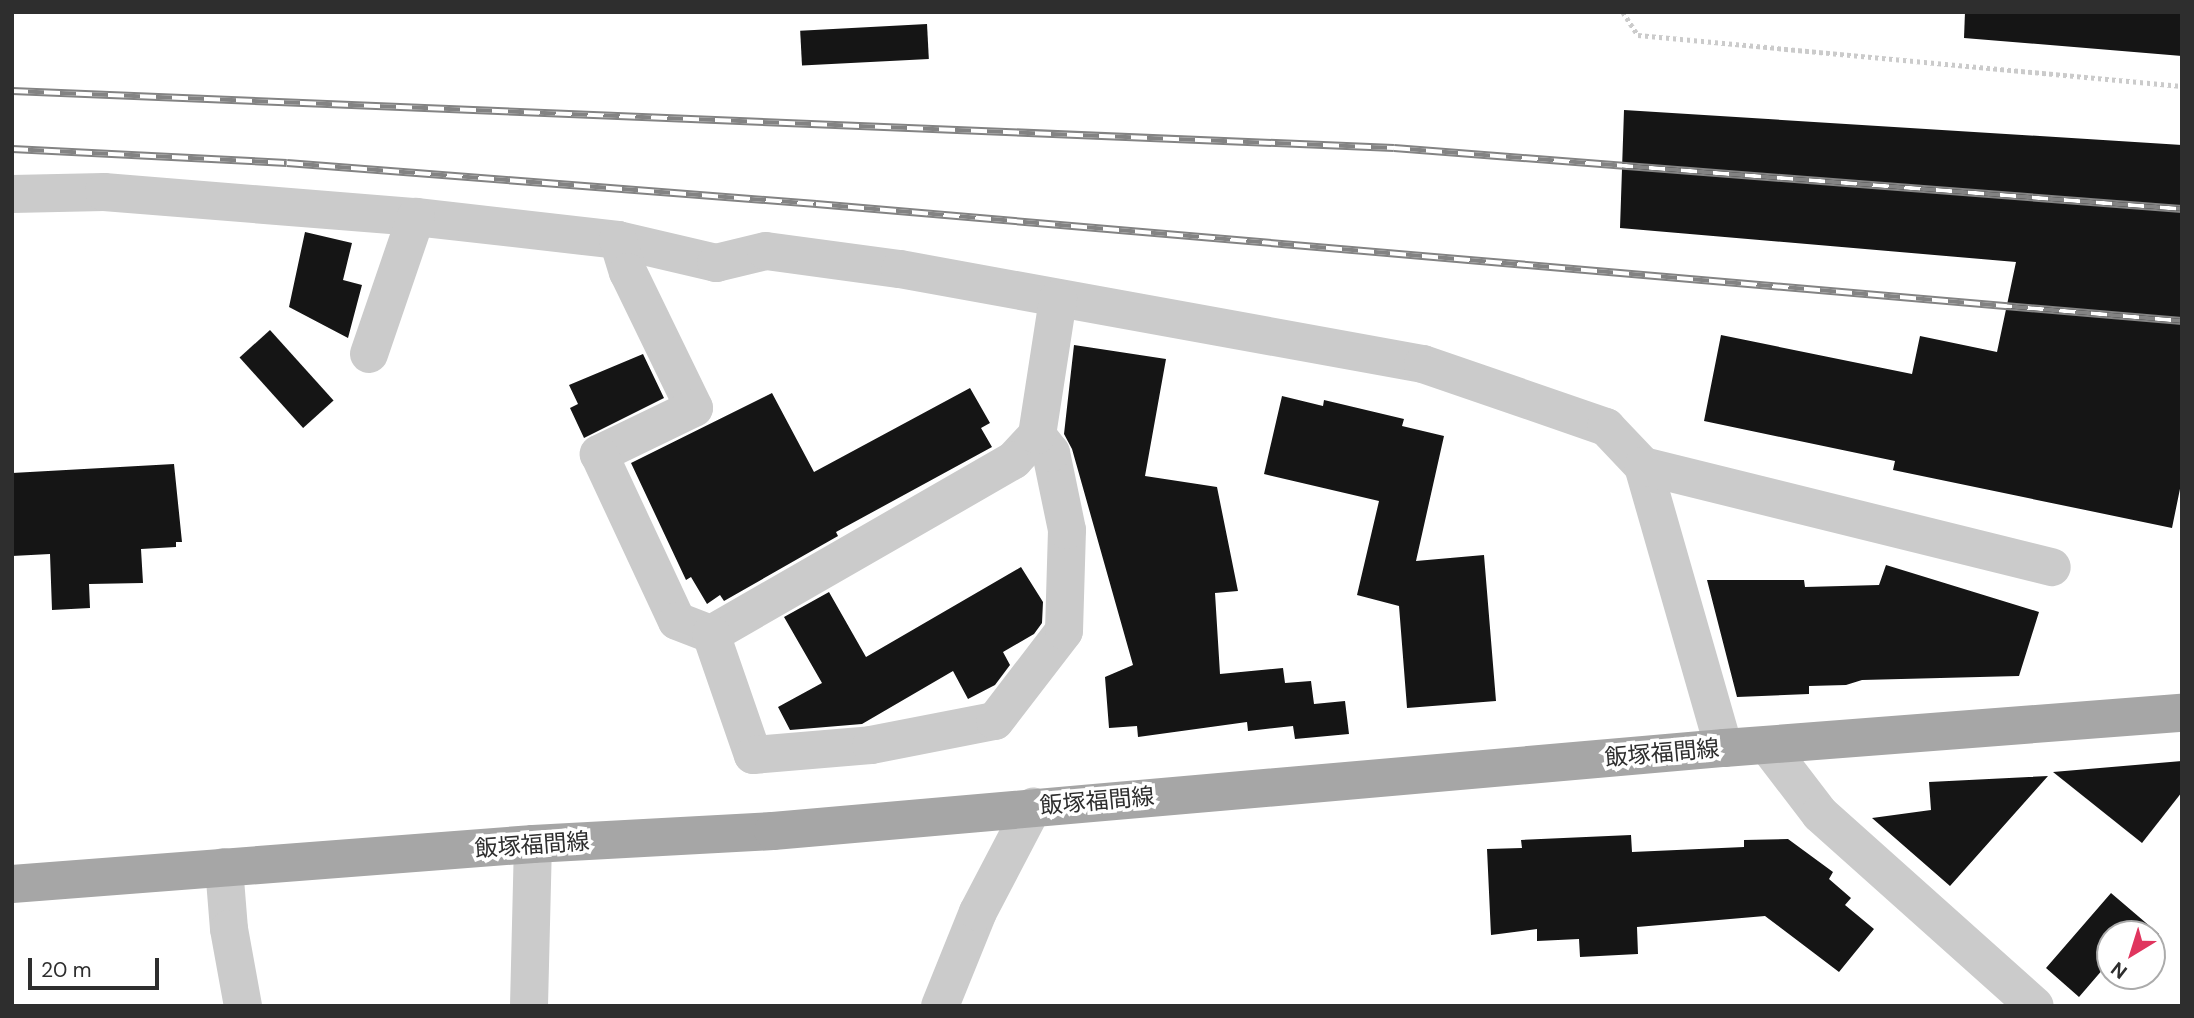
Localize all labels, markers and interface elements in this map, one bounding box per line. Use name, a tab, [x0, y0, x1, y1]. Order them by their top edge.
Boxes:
street label: 飯塚福間線	[1604, 734, 1720, 772]
street label: 飯塚福間線	[1039, 782, 1155, 820]
street label: 飯塚福間線	[474, 827, 590, 863]
north arrow	[2096, 920, 2166, 990]
scale bar	[32, 944, 163, 988]
text: 20 m	[41, 956, 92, 984]
text: N	[2106, 956, 2132, 984]

